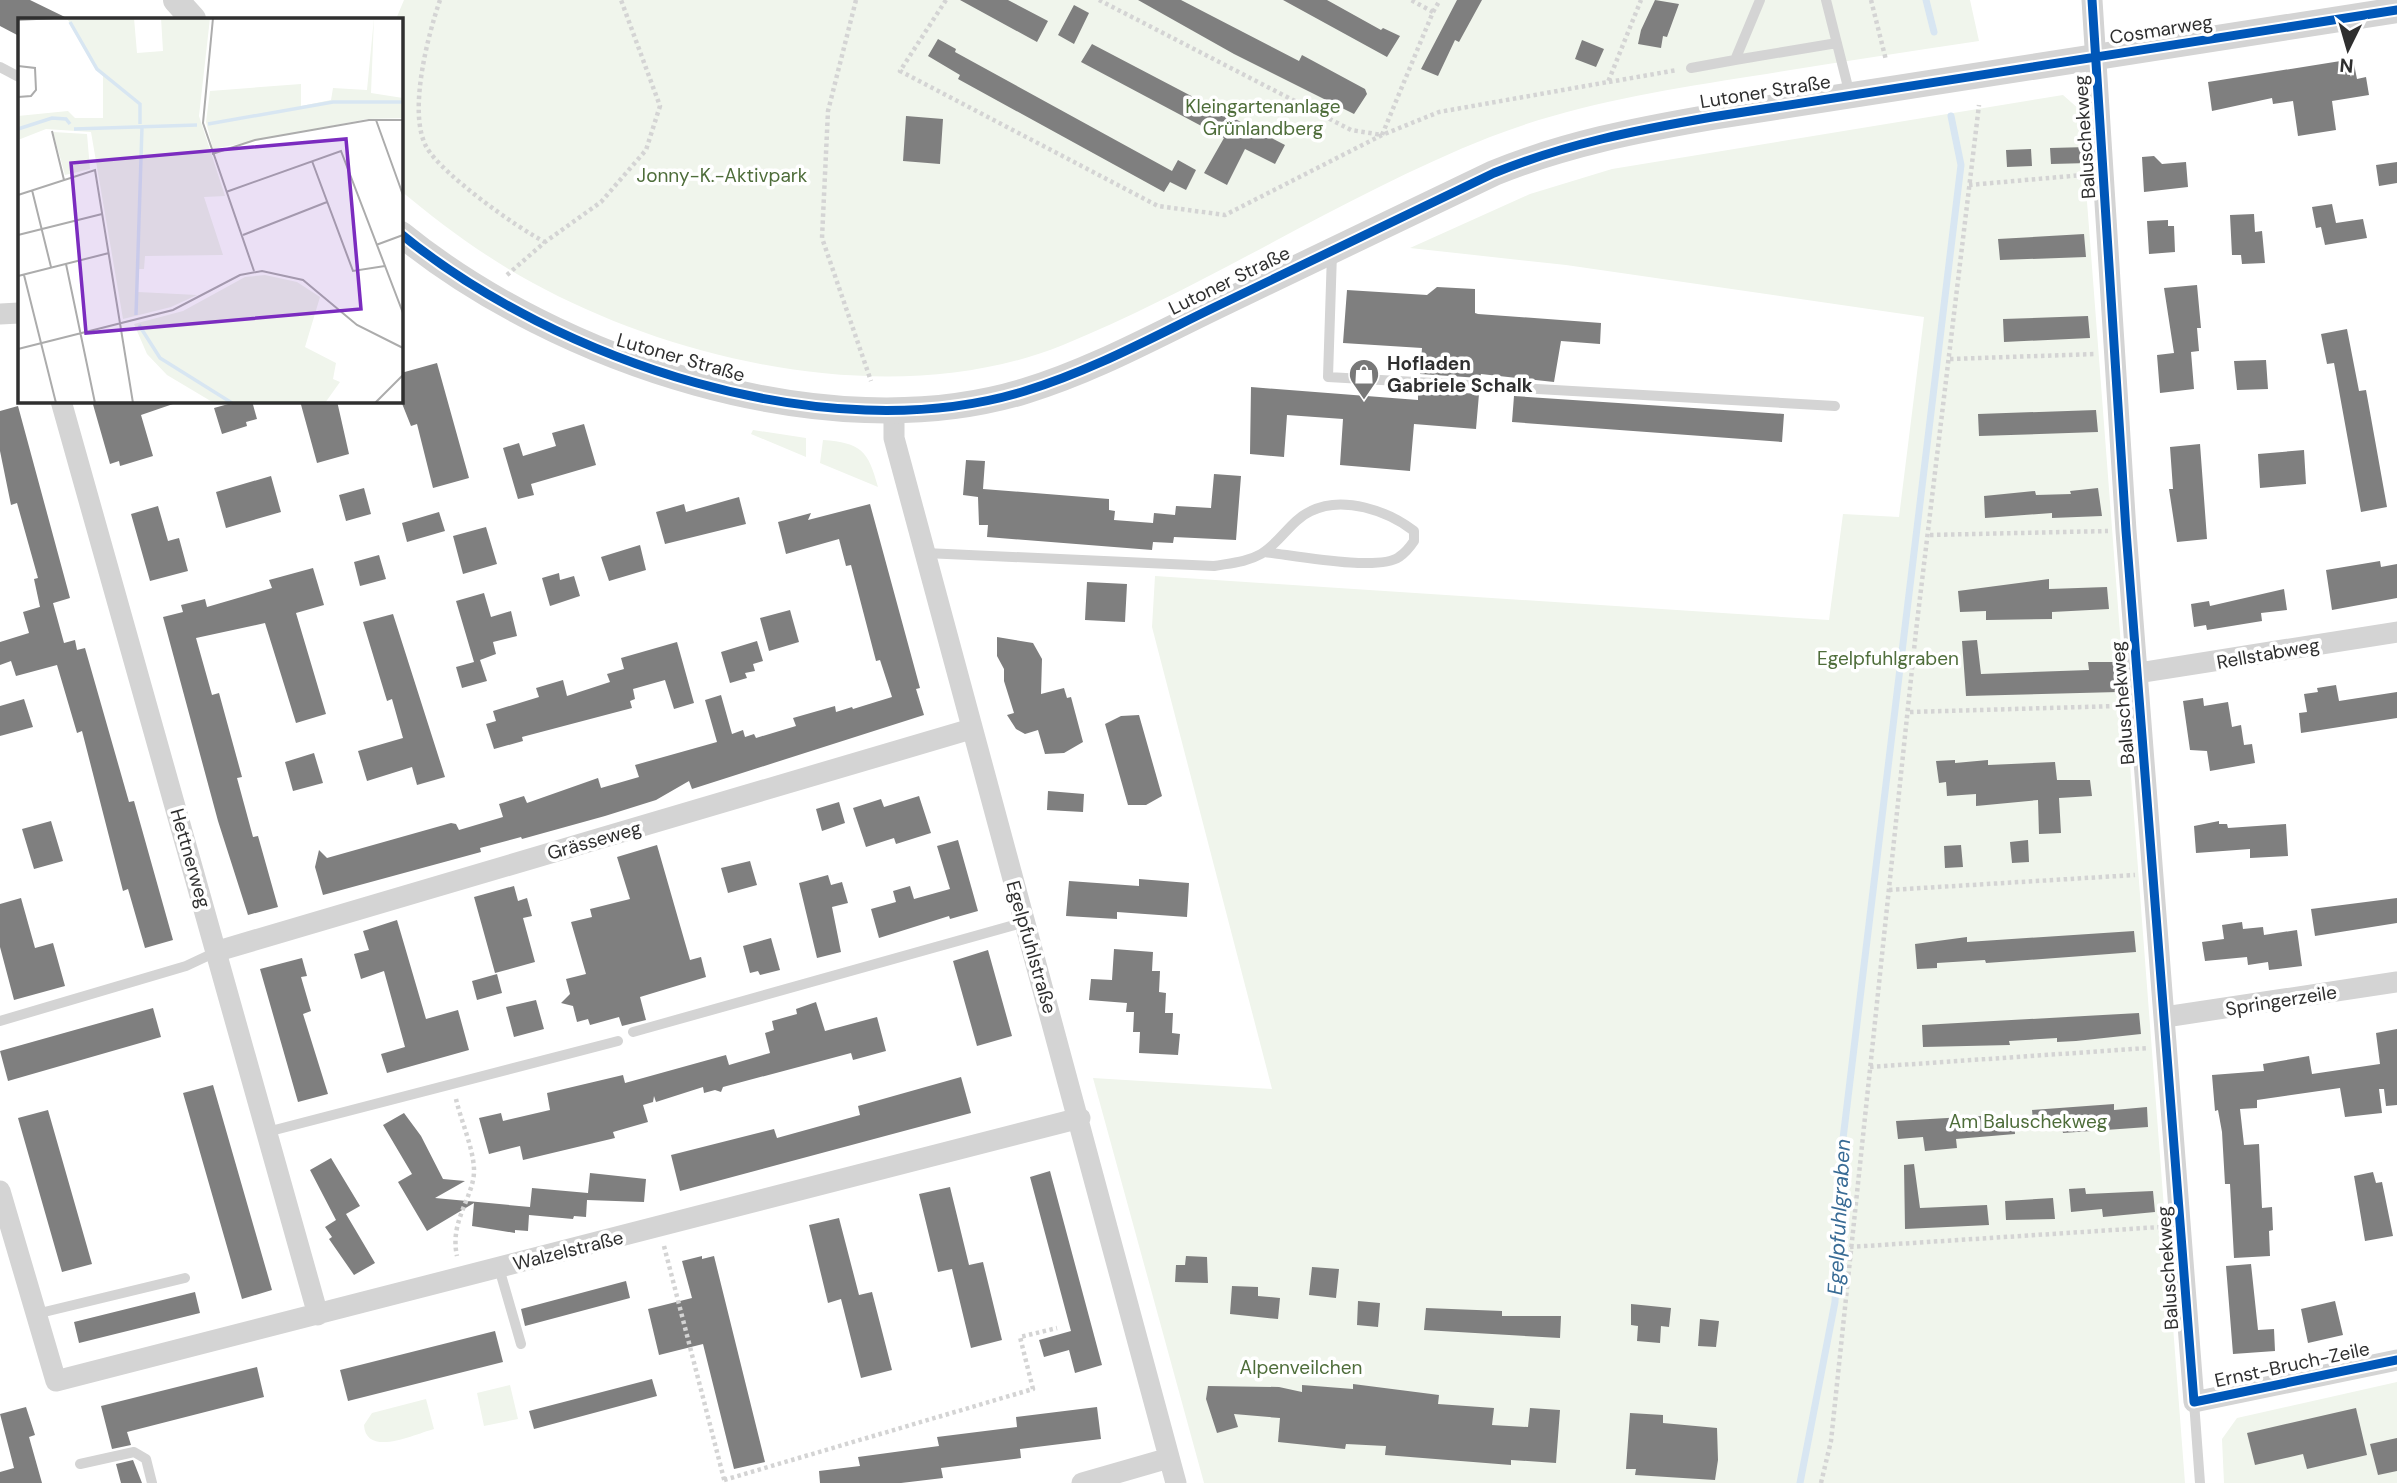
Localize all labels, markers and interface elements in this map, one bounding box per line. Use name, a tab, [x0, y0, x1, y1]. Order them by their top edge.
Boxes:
street label: Cosmarweg	[2108, 9, 2215, 50]
north arrow	[2313, 14, 2383, 84]
inset map	[18, 18, 402, 402]
text: N	[2339, 52, 2355, 78]
street label: Lutoner Straße	[1698, 69, 1832, 114]
street label: Baluschekweg	[2068, 74, 2101, 200]
park label: Kleingartenanlage Grünlandberg	[1185, 94, 1341, 141]
park label: Jonny-K.-Aktivpark	[637, 163, 808, 188]
street label: Lutoner Straße	[1164, 240, 1294, 321]
street label: Lutoner Straße	[614, 327, 748, 388]
place label: Hofladen Gabriele Schalk	[1387, 351, 1533, 398]
shop icon: Hofladen Gabriele Schalk	[1347, 357, 1381, 401]
street label: Rellstabweg	[2215, 632, 2322, 675]
street label: Baluschekweg	[2105, 640, 2140, 766]
park label: Egelpfuhlgraben	[1817, 646, 1959, 671]
street label: Hettnerweg	[164, 805, 217, 911]
street label: Grässeweg	[544, 815, 644, 866]
street label: Egelpfuhlstraße	[1001, 878, 1062, 1017]
street label: Springerzeile	[2224, 979, 2339, 1022]
park label: Am Baluschekweg	[1949, 1109, 2108, 1134]
water label: Egelpfuhlgraben	[1821, 1138, 1857, 1296]
street label: Baluschekweg	[2151, 1205, 2184, 1331]
street label: Walzelstraße	[510, 1225, 626, 1276]
street label: Ernst-Bruch-Zeile	[2212, 1336, 2372, 1393]
park label: Alpenveilchen	[1240, 1355, 1362, 1380]

